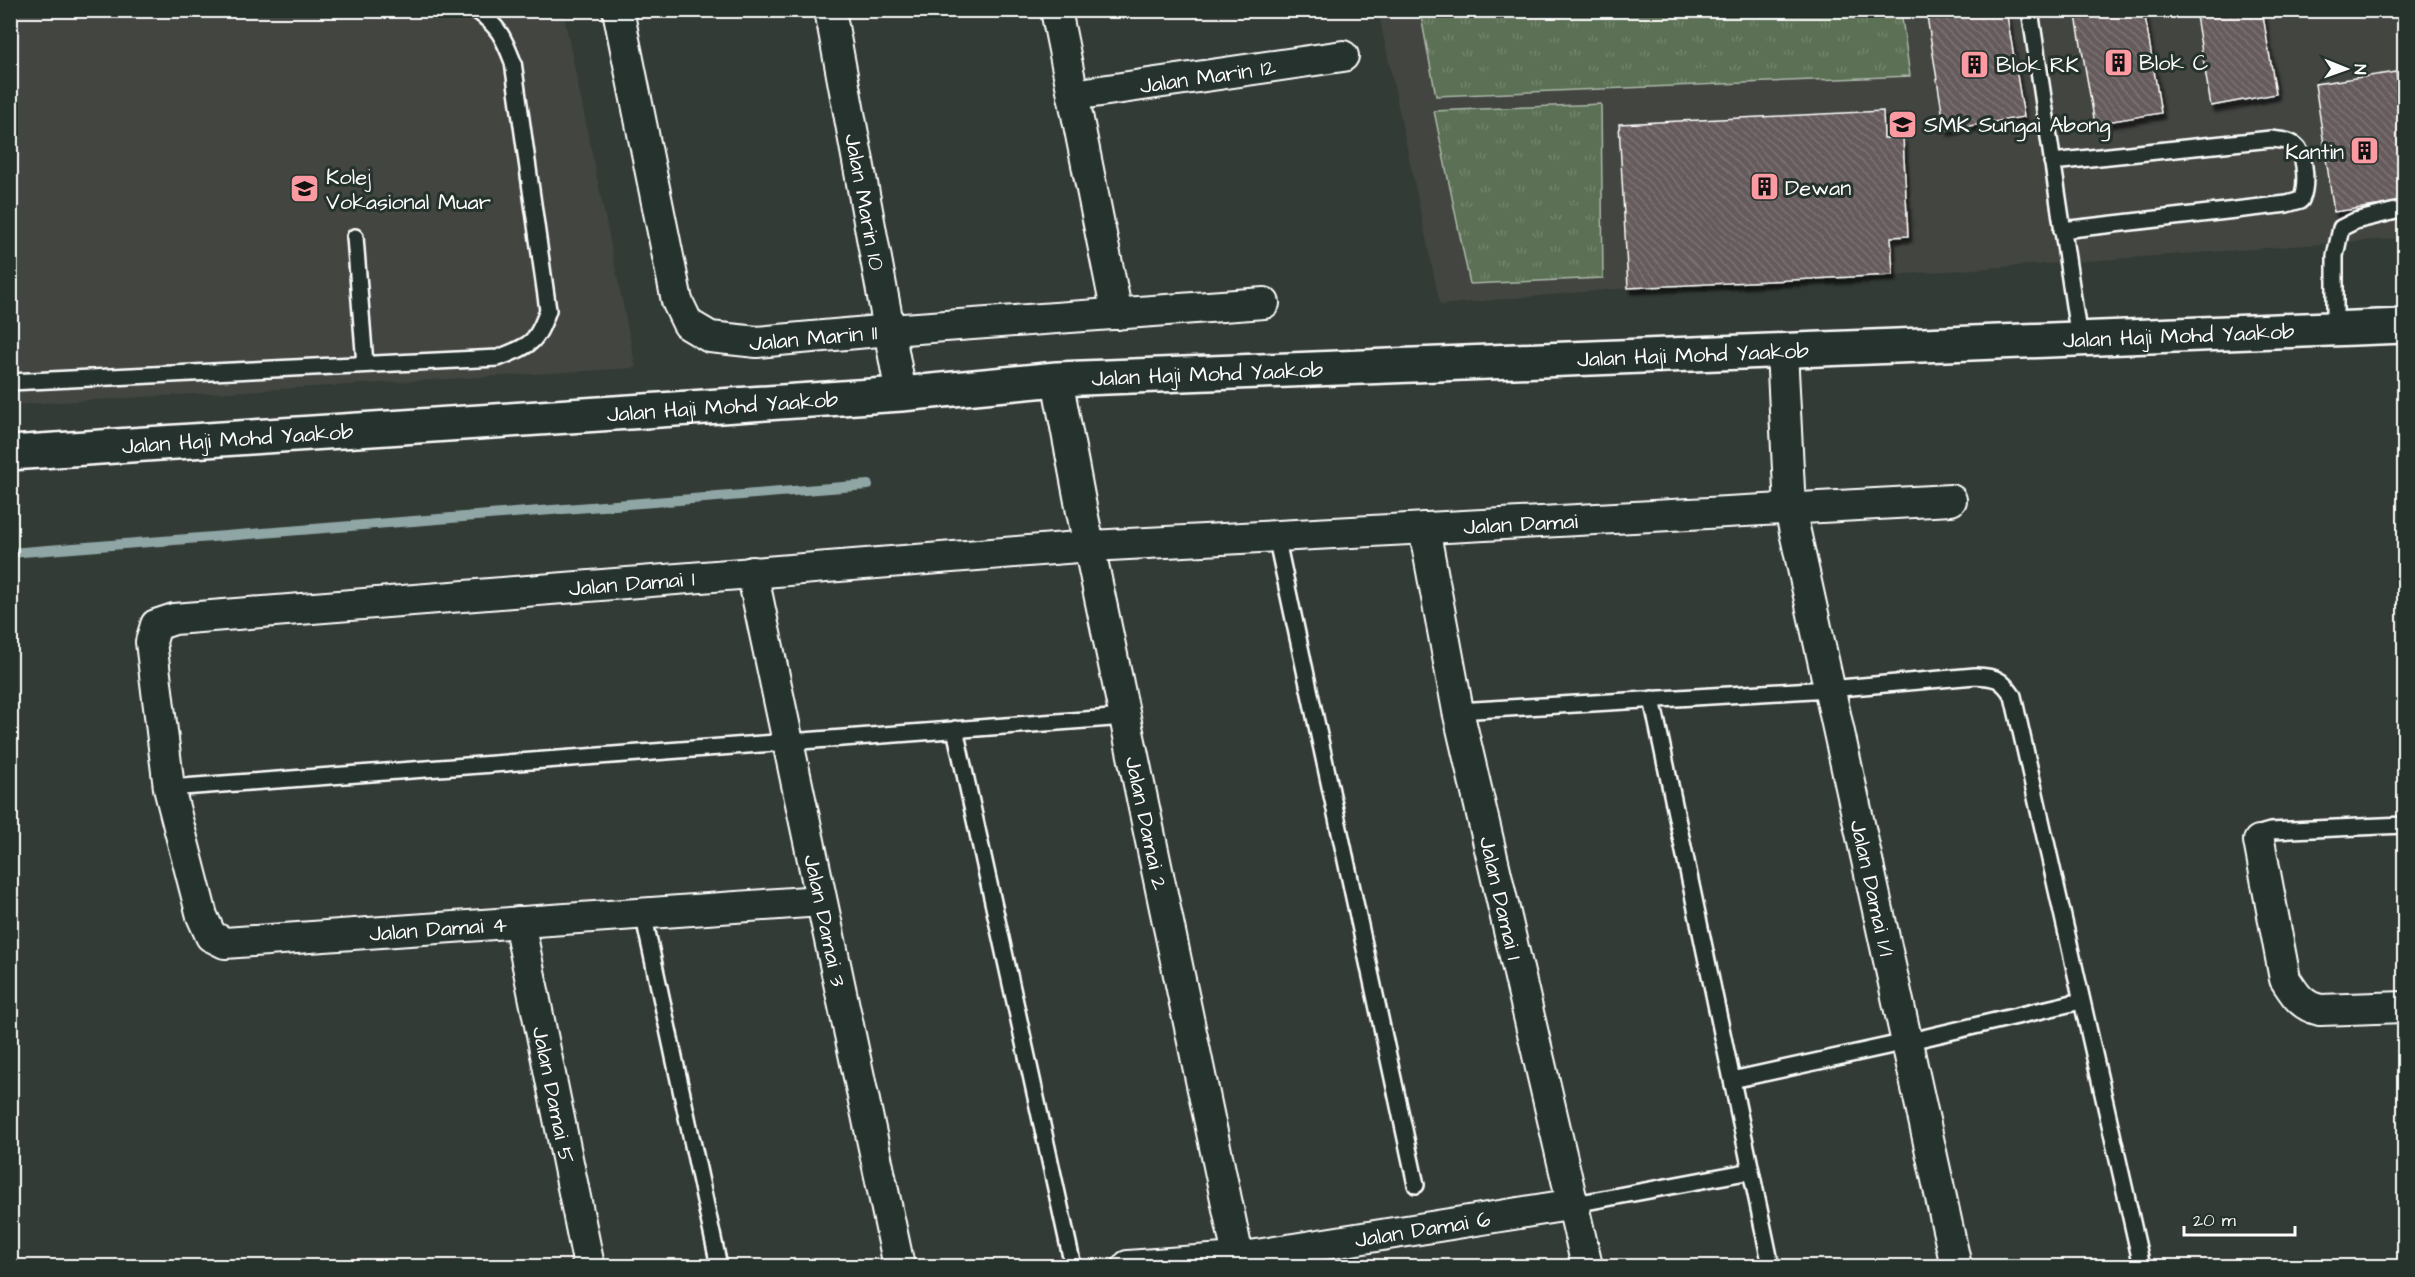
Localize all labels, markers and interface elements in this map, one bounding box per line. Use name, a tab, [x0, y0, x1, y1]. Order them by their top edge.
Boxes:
north arrow	[2316, 39, 2376, 99]
building icon: Blok C	[2102, 46, 2134, 78]
building icon: Blok RK	[1959, 48, 1991, 80]
place label: Blok C	[2139, 48, 2209, 79]
place label: Blok RK	[1996, 50, 2079, 81]
street label: Jalan Marin 12	[1138, 52, 1278, 102]
text: N	[2349, 64, 2371, 74]
school or university icon: SMK Sungai Abong	[1887, 108, 1919, 140]
place label: SMK Sungai Abong	[1924, 110, 2111, 142]
street label: Jalan Marin 10	[836, 131, 892, 273]
building icon: Kantin	[2349, 135, 2381, 167]
place label: Kantin	[2285, 137, 2344, 168]
place label: Kolej Vokasional Muar	[326, 162, 491, 218]
building icon: Dewan	[1748, 171, 1780, 203]
school or university icon: Kolej Vokasional Muar	[289, 173, 321, 205]
place label: Dewan	[1785, 173, 1851, 204]
street label: Jalan Haji Mohd Yaakob	[2062, 316, 2295, 356]
street label: Jalan Marin 11	[748, 317, 879, 359]
street label: Jalan Haji Mohd Yaakob	[1576, 335, 1809, 376]
street label: Jalan Haji Mohd Yaakob	[1091, 355, 1324, 395]
street label: Jalan Haji Mohd Yaakob	[606, 384, 839, 430]
street label: Jalan Haji Mohd Yaakob	[121, 416, 354, 463]
street label: Jalan Damai	[1463, 506, 1579, 543]
street label: Jalan Damai 1	[568, 564, 696, 605]
street label: Jalan Damai 2	[1117, 754, 1175, 893]
street label: Jalan Damai 1/1	[1842, 817, 1902, 959]
street label: Jalan Damai 1	[1471, 833, 1529, 963]
street label: Jalan Damai 3	[795, 852, 853, 990]
street label: Jalan Damai 4	[368, 909, 508, 950]
street label: Jalan Damai 5	[524, 1024, 582, 1166]
scale bar	[2184, 1199, 2295, 1237]
street label: Jalan Damai 6	[1352, 1204, 1493, 1256]
text: 20 m	[2193, 1208, 2236, 1233]

